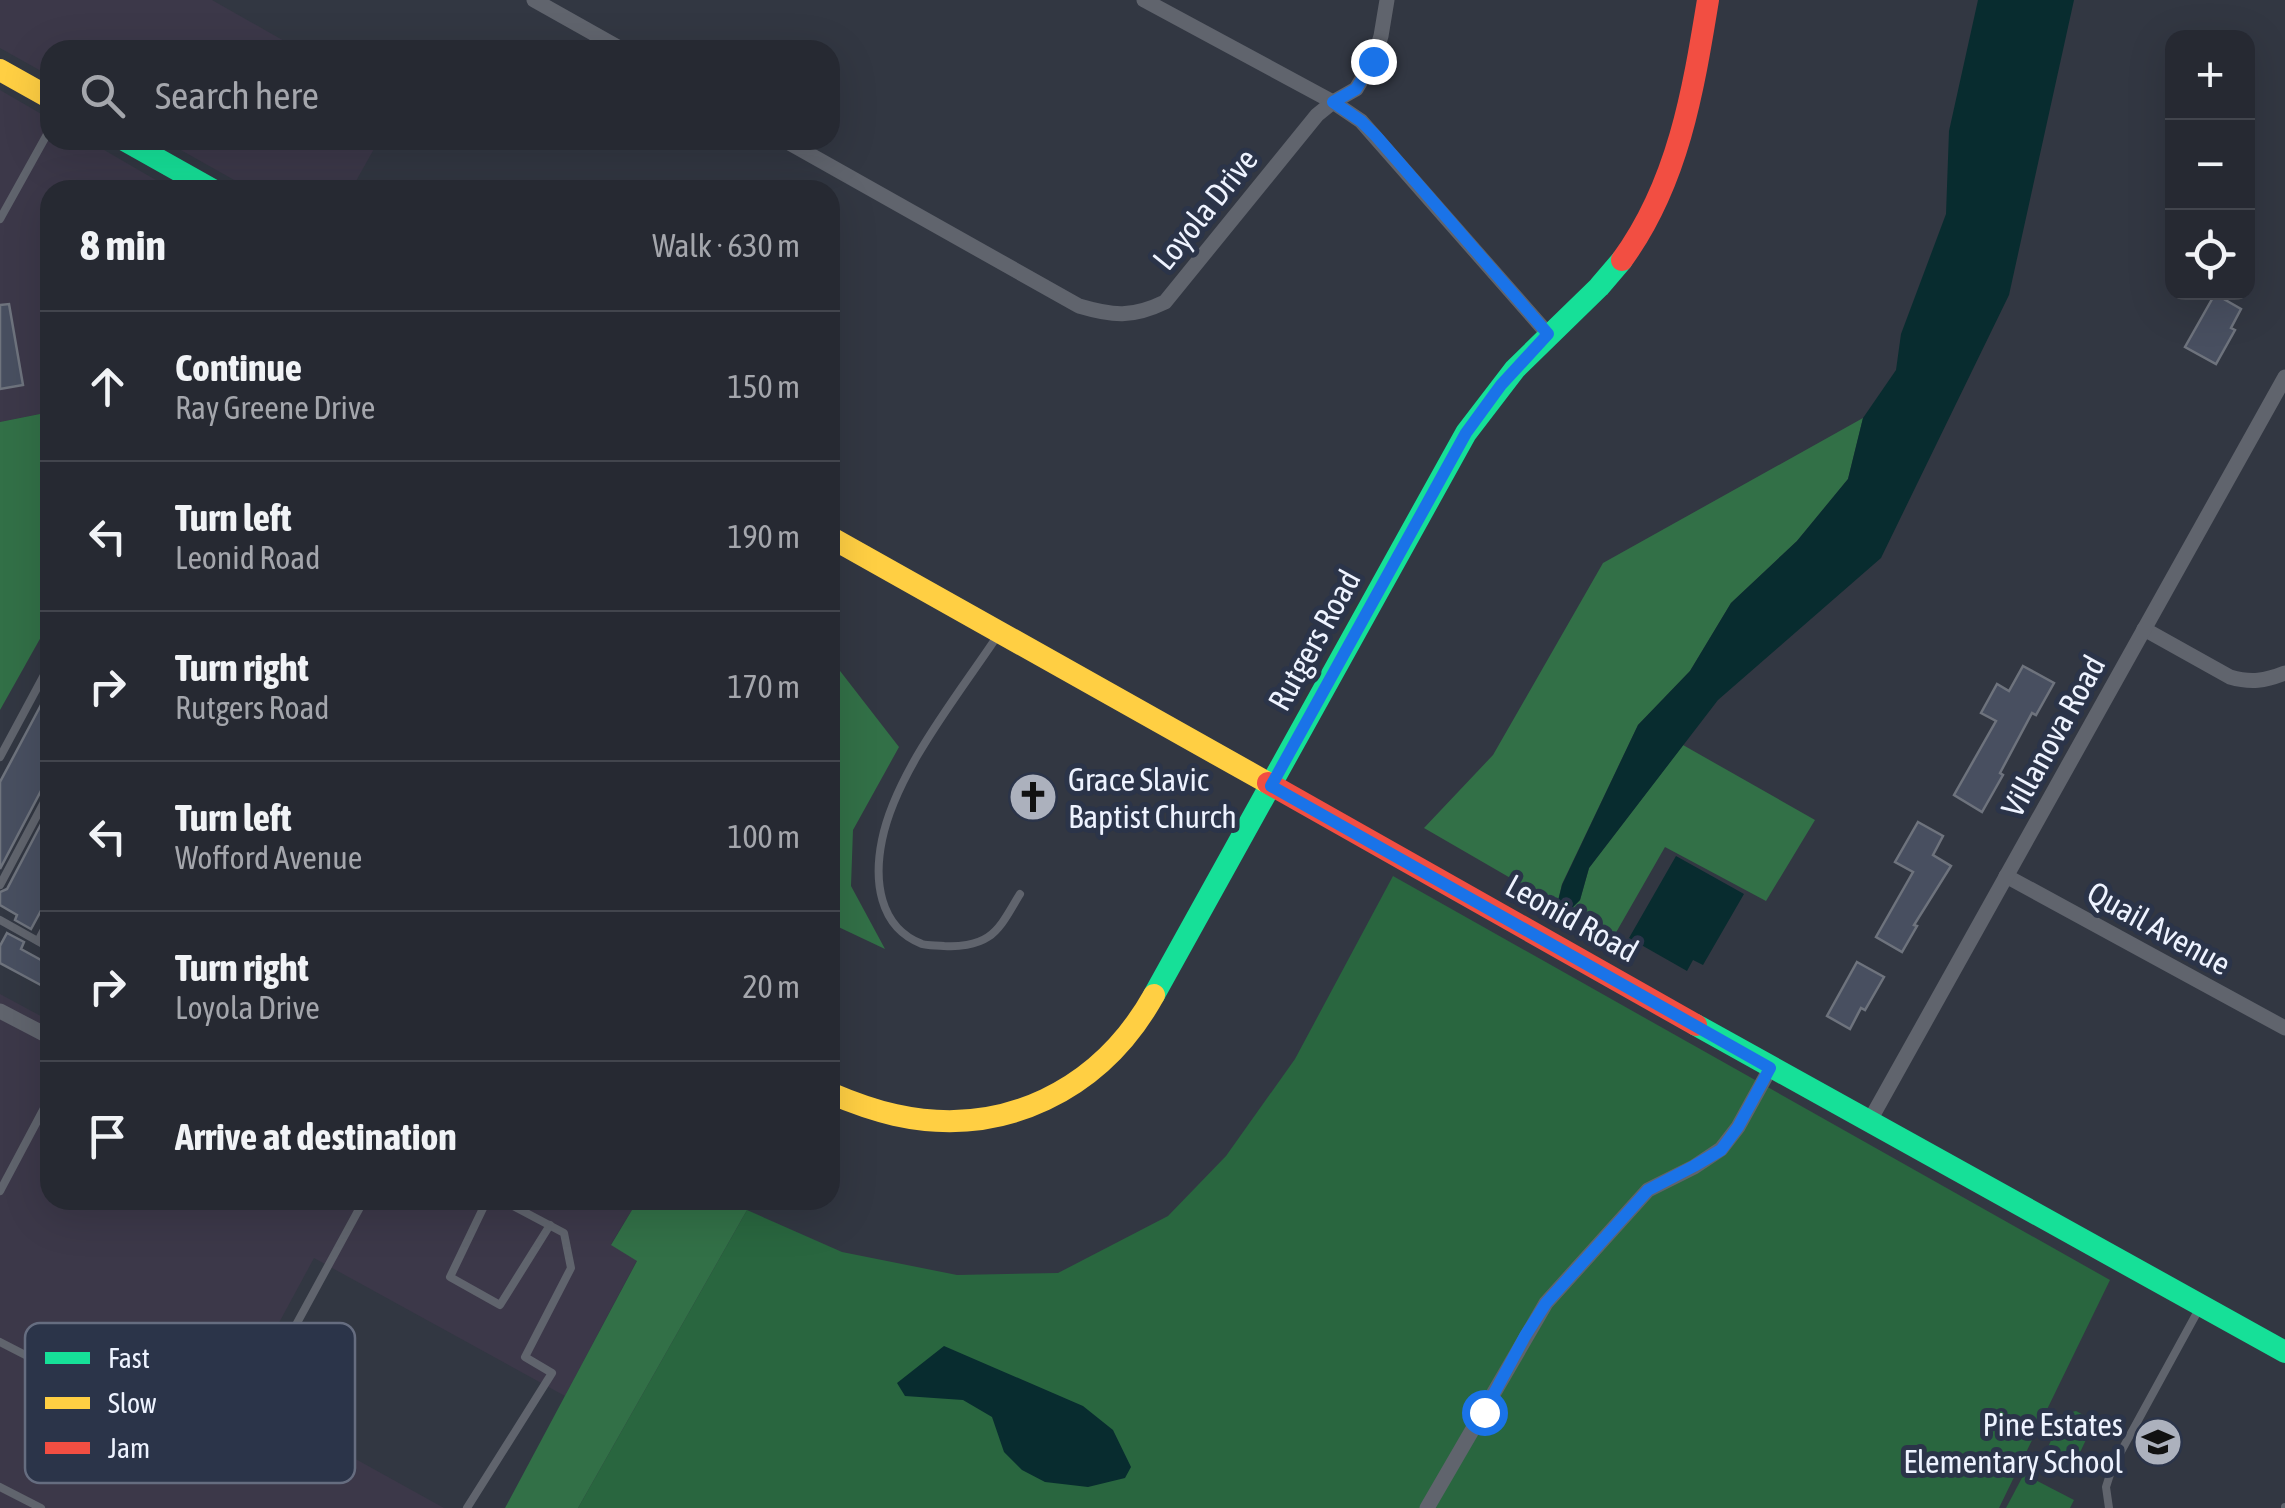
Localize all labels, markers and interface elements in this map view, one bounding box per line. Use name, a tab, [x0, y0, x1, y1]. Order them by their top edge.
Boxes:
map controls	[2165, 30, 2255, 300]
button: +	[2165, 30, 2255, 120]
route end	[1351, 39, 1397, 85]
search box	[40, 40, 840, 150]
icon: search	[75, 68, 130, 123]
text: Search here	[155, 74, 319, 117]
button: −	[2165, 120, 2255, 210]
street label: Loyola Drive	[1145, 141, 1265, 277]
button: locate	[2165, 210, 2255, 300]
text: 8 min	[80, 221, 166, 269]
text: Walk · 630 m	[652, 227, 800, 264]
text: Continue	[175, 346, 302, 389]
icon: ahead	[80, 359, 135, 414]
text: 150 m	[727, 368, 800, 405]
text: Ray Greene Drive	[175, 389, 375, 426]
text: Turn left	[175, 496, 291, 539]
icon: left	[80, 509, 135, 564]
text: 190 m	[727, 518, 800, 555]
text: Leonid Road	[175, 539, 320, 576]
street label: Rutgers Road	[1260, 563, 1368, 717]
text: Turn right	[175, 646, 309, 689]
street label: Villanova Road	[1994, 649, 2112, 823]
icon: right	[80, 659, 135, 714]
text: 170 m	[727, 668, 800, 705]
text: Rutgers Road	[175, 689, 330, 726]
place label: Grace Slavic Baptist Church	[1068, 761, 1237, 835]
church icon: Grace Slavic Baptist Church	[1007, 771, 1059, 823]
text: Turn left	[175, 796, 291, 839]
icon: left	[80, 809, 135, 864]
text: 100 m	[727, 818, 800, 855]
text: Wofford Avenue	[175, 839, 362, 876]
street label: Leonid Road	[1499, 867, 1645, 969]
street label: Quail Avenue	[2081, 874, 2237, 982]
text: Turn right	[175, 946, 309, 989]
icon: right	[80, 959, 135, 1014]
text: 20 m	[742, 968, 800, 1005]
text: Loyola Drive	[175, 989, 320, 1026]
icon: arrive	[80, 1109, 135, 1164]
text: Arrive at destination	[175, 1115, 457, 1158]
legend	[25, 1323, 355, 1483]
text: Fast	[108, 1342, 150, 1374]
text: Slow	[108, 1387, 157, 1419]
route start	[1462, 1390, 1508, 1436]
place label: Pine Estates Elementary School	[1903, 1406, 2124, 1480]
school or university icon: Pine Estates Elementary School	[2132, 1416, 2184, 1468]
text: Jam	[108, 1432, 150, 1464]

